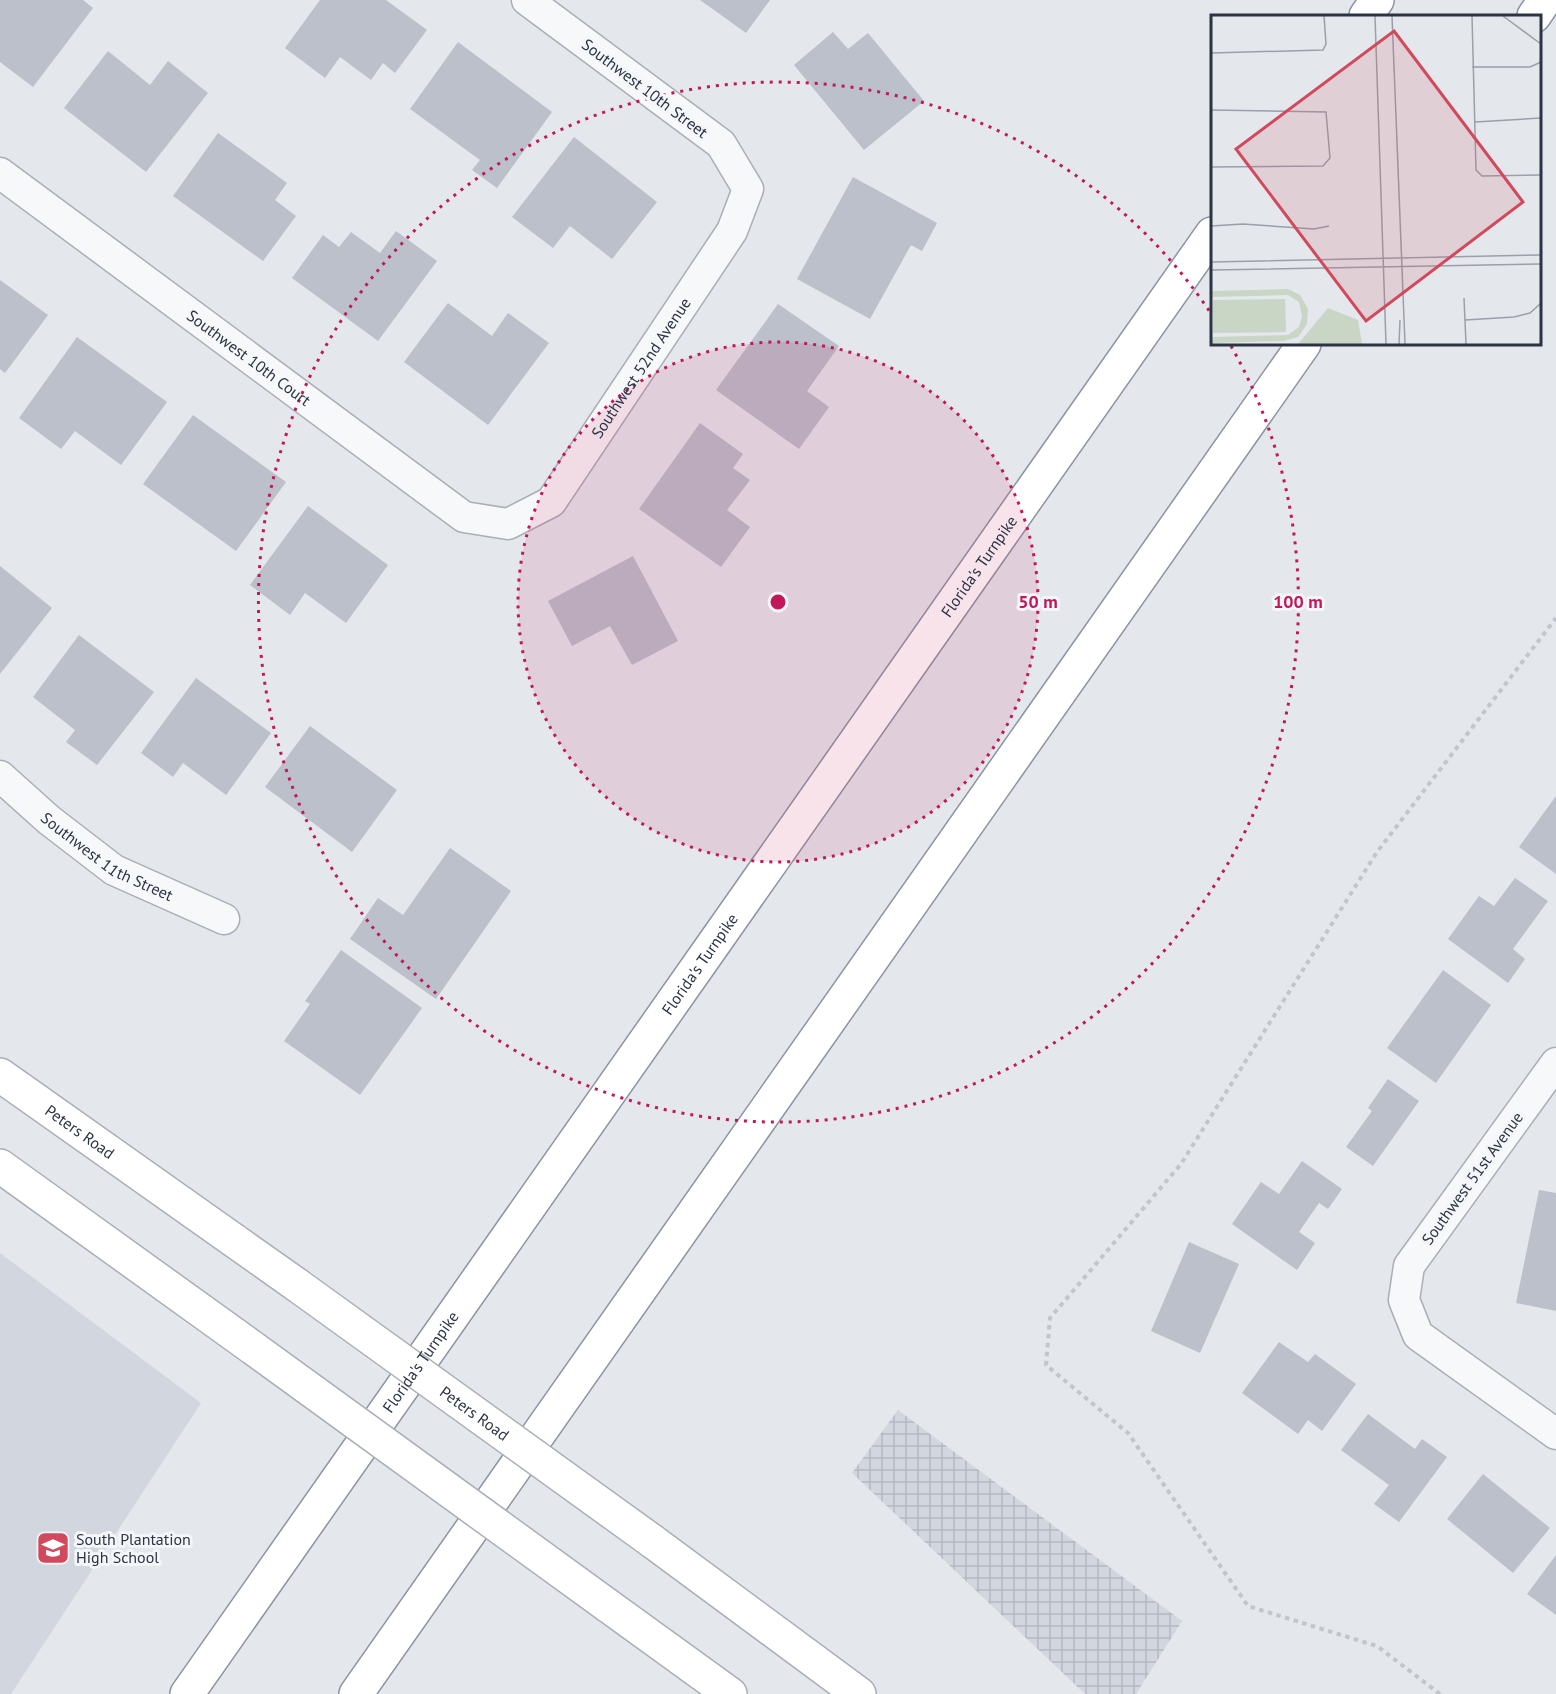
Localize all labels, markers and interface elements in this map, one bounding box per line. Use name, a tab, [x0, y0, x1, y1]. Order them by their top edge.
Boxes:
inset map	[1211, 15, 1541, 345]
street label: Southwest 10th Street	[578, 34, 712, 142]
street label: Southwest 52nd Avenue	[587, 294, 695, 442]
street label: Southwest 10th Court	[183, 305, 315, 410]
street label: Florida's Turnpike	[936, 512, 1021, 621]
text: 50 m	[1018, 590, 1058, 613]
text: 100 m	[1273, 590, 1323, 613]
centre of rings	[768, 592, 788, 612]
street label: Southwest 11th Street	[37, 808, 177, 905]
street label: Florida's Turnpike	[657, 909, 742, 1019]
street label: Peters Road	[41, 1100, 119, 1163]
street label: Southwest 51st Avenue	[1417, 1108, 1527, 1248]
street label: Florida's Turnpike	[378, 1307, 463, 1416]
street label: Peters Road	[436, 1382, 513, 1445]
place label: South Plantation High School	[76, 1529, 191, 1567]
school or university icon: South Plantation High School	[35, 1530, 71, 1566]

